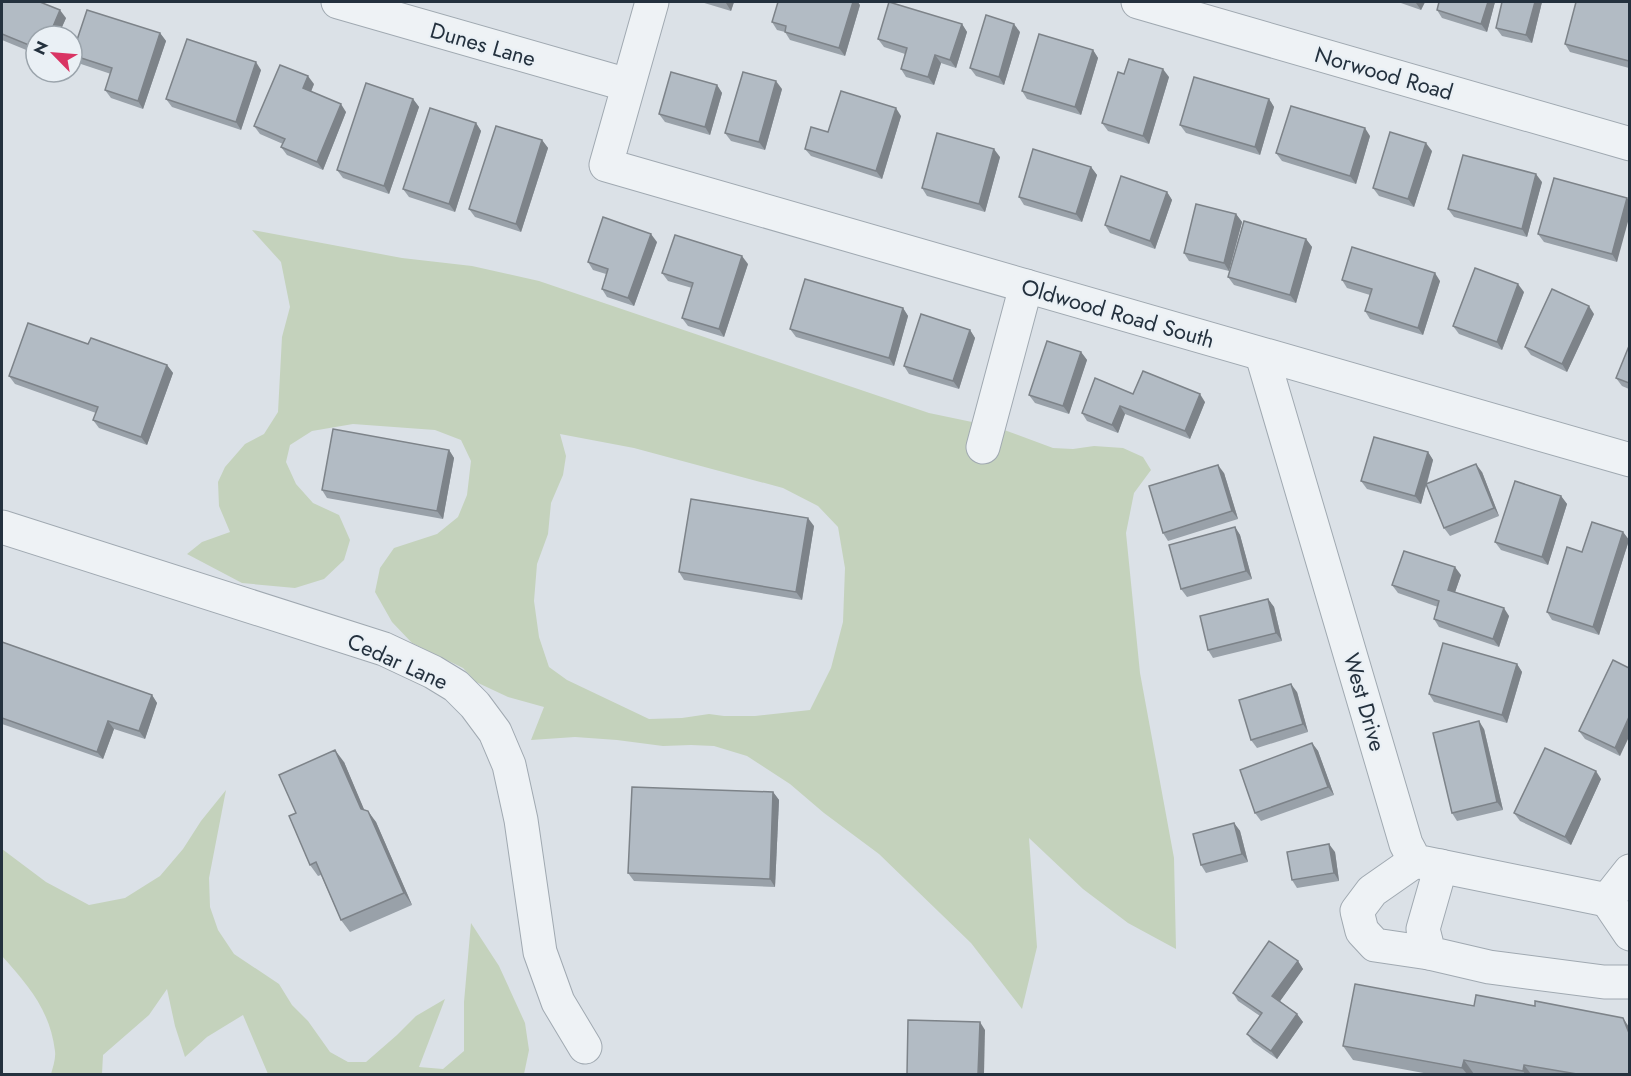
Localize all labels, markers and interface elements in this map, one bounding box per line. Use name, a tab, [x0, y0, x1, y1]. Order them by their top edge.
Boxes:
street label: Dunes Lane	[427, 14, 539, 74]
north arrow	[24, 24, 84, 84]
text: N	[28, 37, 54, 58]
street label: Norwood Road	[1311, 38, 1457, 108]
street label: Oldwood Road South	[1018, 270, 1218, 356]
street label: Cedar Lane	[343, 625, 453, 697]
street label: West Drive	[1336, 649, 1394, 755]

